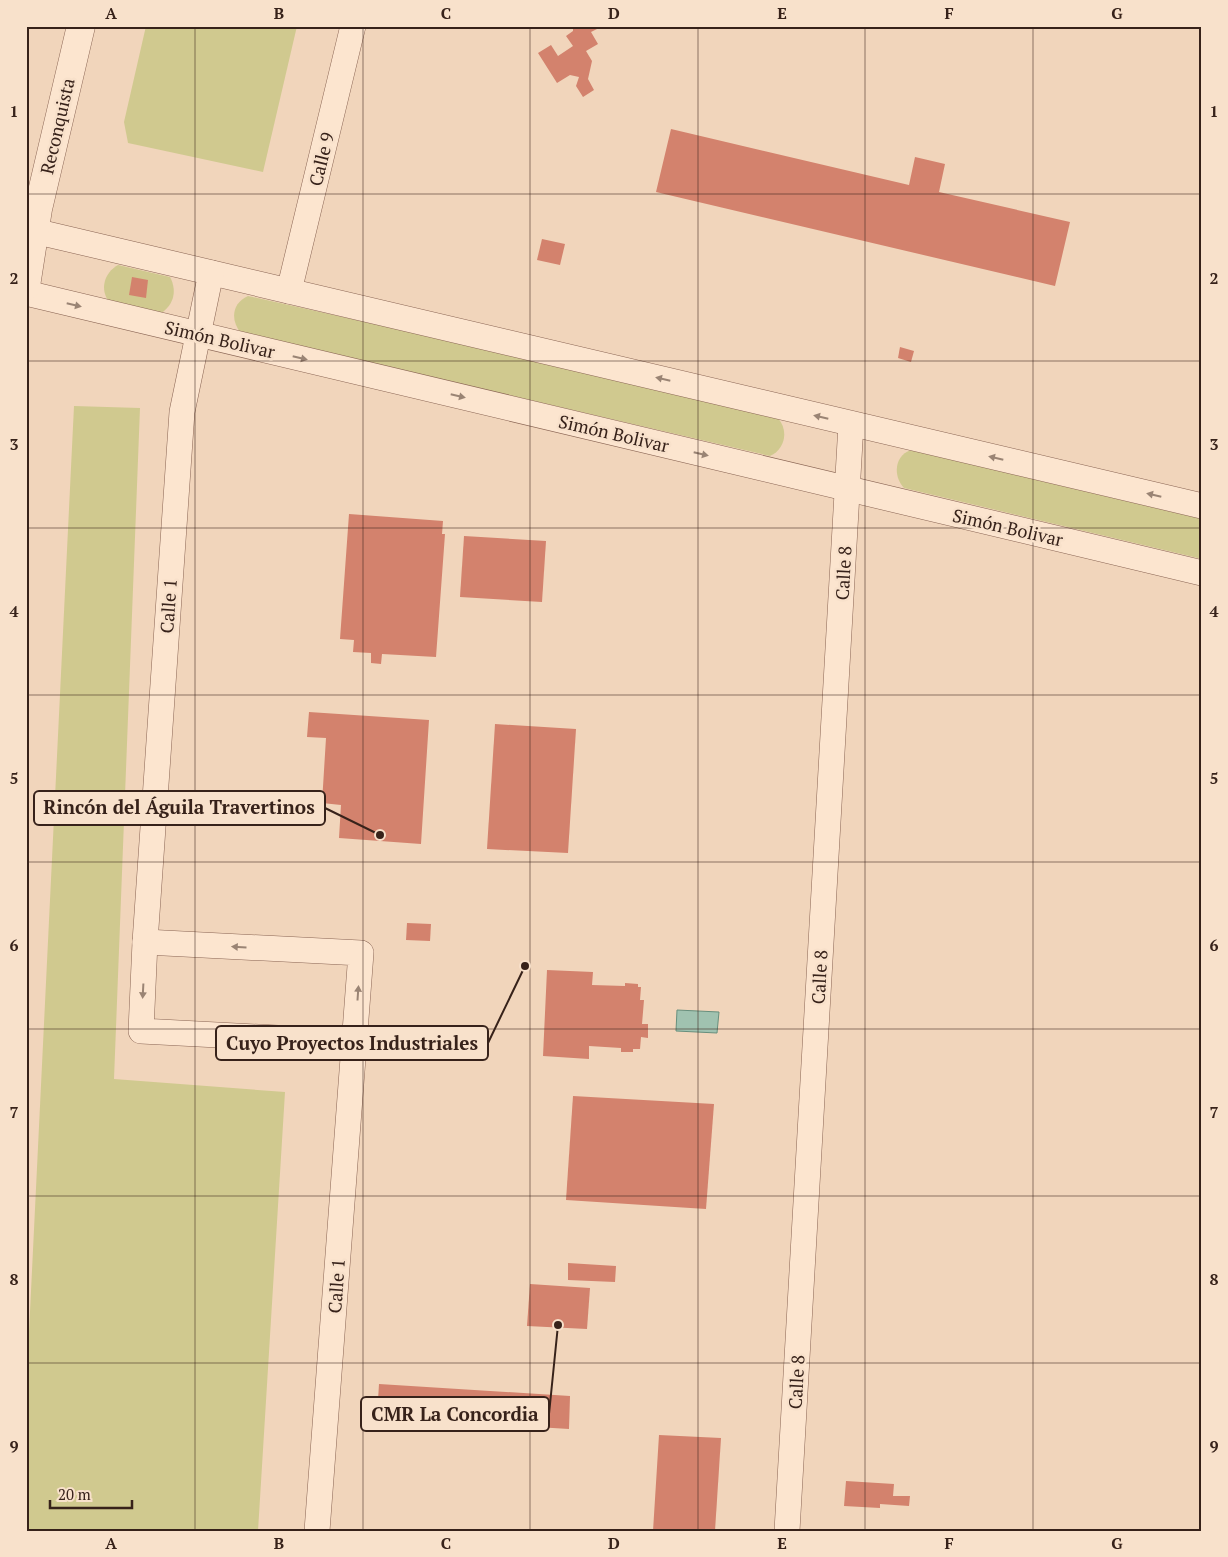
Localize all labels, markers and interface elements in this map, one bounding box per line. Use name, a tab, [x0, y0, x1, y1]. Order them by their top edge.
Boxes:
text: A	[105, 2, 117, 24]
text: B	[274, 2, 284, 24]
text: C	[441, 2, 451, 24]
text: D	[608, 2, 620, 24]
text: E	[777, 2, 787, 24]
text: F	[944, 2, 954, 24]
text: G	[1111, 2, 1123, 24]
street label: Reconquista	[34, 76, 80, 176]
text: 1	[9, 100, 19, 122]
text: 1	[1209, 100, 1219, 122]
street label: Calle 9	[303, 130, 339, 188]
text: 2	[9, 267, 19, 289]
text: 2	[1209, 267, 1219, 289]
one-way arrow	[66, 301, 81, 309]
street label: Simón Bolivar	[162, 315, 278, 363]
one-way arrow	[292, 354, 307, 362]
one-way arrow	[655, 375, 670, 383]
one-way arrow	[450, 392, 465, 400]
street label: Simón Bolivar	[556, 409, 672, 457]
one-way arrow	[813, 413, 828, 421]
text: 3	[9, 433, 19, 455]
text: 3	[1209, 433, 1219, 455]
one-way arrow	[694, 450, 709, 458]
one-way arrow	[989, 454, 1004, 462]
one-way arrow	[1147, 491, 1162, 499]
street label: Simón Bolivar	[950, 503, 1066, 551]
street label: Calle 8	[830, 545, 856, 601]
street label: Calle 1	[154, 578, 182, 634]
text: 4	[9, 600, 19, 622]
text: 4	[1209, 600, 1219, 622]
text: 5	[9, 767, 19, 789]
text: 5	[1209, 767, 1219, 789]
callout: Rincón del Águila Travertinos	[34, 791, 325, 825]
text: Rincón del Águila Travertinos	[43, 794, 315, 819]
text: 6	[9, 934, 19, 956]
text: 6	[1209, 934, 1219, 956]
one-way arrow	[231, 942, 247, 950]
street label: Calle 8	[806, 949, 832, 1005]
one-way arrow	[138, 983, 146, 999]
one-way arrow	[355, 985, 363, 1001]
callout: Cuyo Proyectos Industriales	[216, 1026, 488, 1060]
text: Cuyo Proyectos Industriales	[226, 1030, 478, 1055]
text: 7	[9, 1101, 19, 1123]
text: 7	[1209, 1101, 1219, 1123]
street label: Calle 1	[322, 1258, 350, 1314]
text: 8	[9, 1268, 19, 1290]
text: 8	[1209, 1268, 1219, 1290]
street label: Calle 8	[783, 1354, 809, 1410]
callout: CMR La Concordia	[361, 1397, 549, 1431]
text: CMR La Concordia	[371, 1401, 539, 1426]
text: 9	[9, 1435, 19, 1457]
text: 9	[1209, 1435, 1219, 1457]
scale bar	[50, 1477, 132, 1509]
text: 20 m	[58, 1484, 91, 1504]
text: A	[105, 1532, 117, 1554]
text: B	[274, 1532, 284, 1554]
text: C	[441, 1532, 451, 1554]
text: D	[608, 1532, 620, 1554]
text: E	[777, 1532, 787, 1554]
text: F	[944, 1532, 954, 1554]
text: G	[1111, 1532, 1123, 1554]

